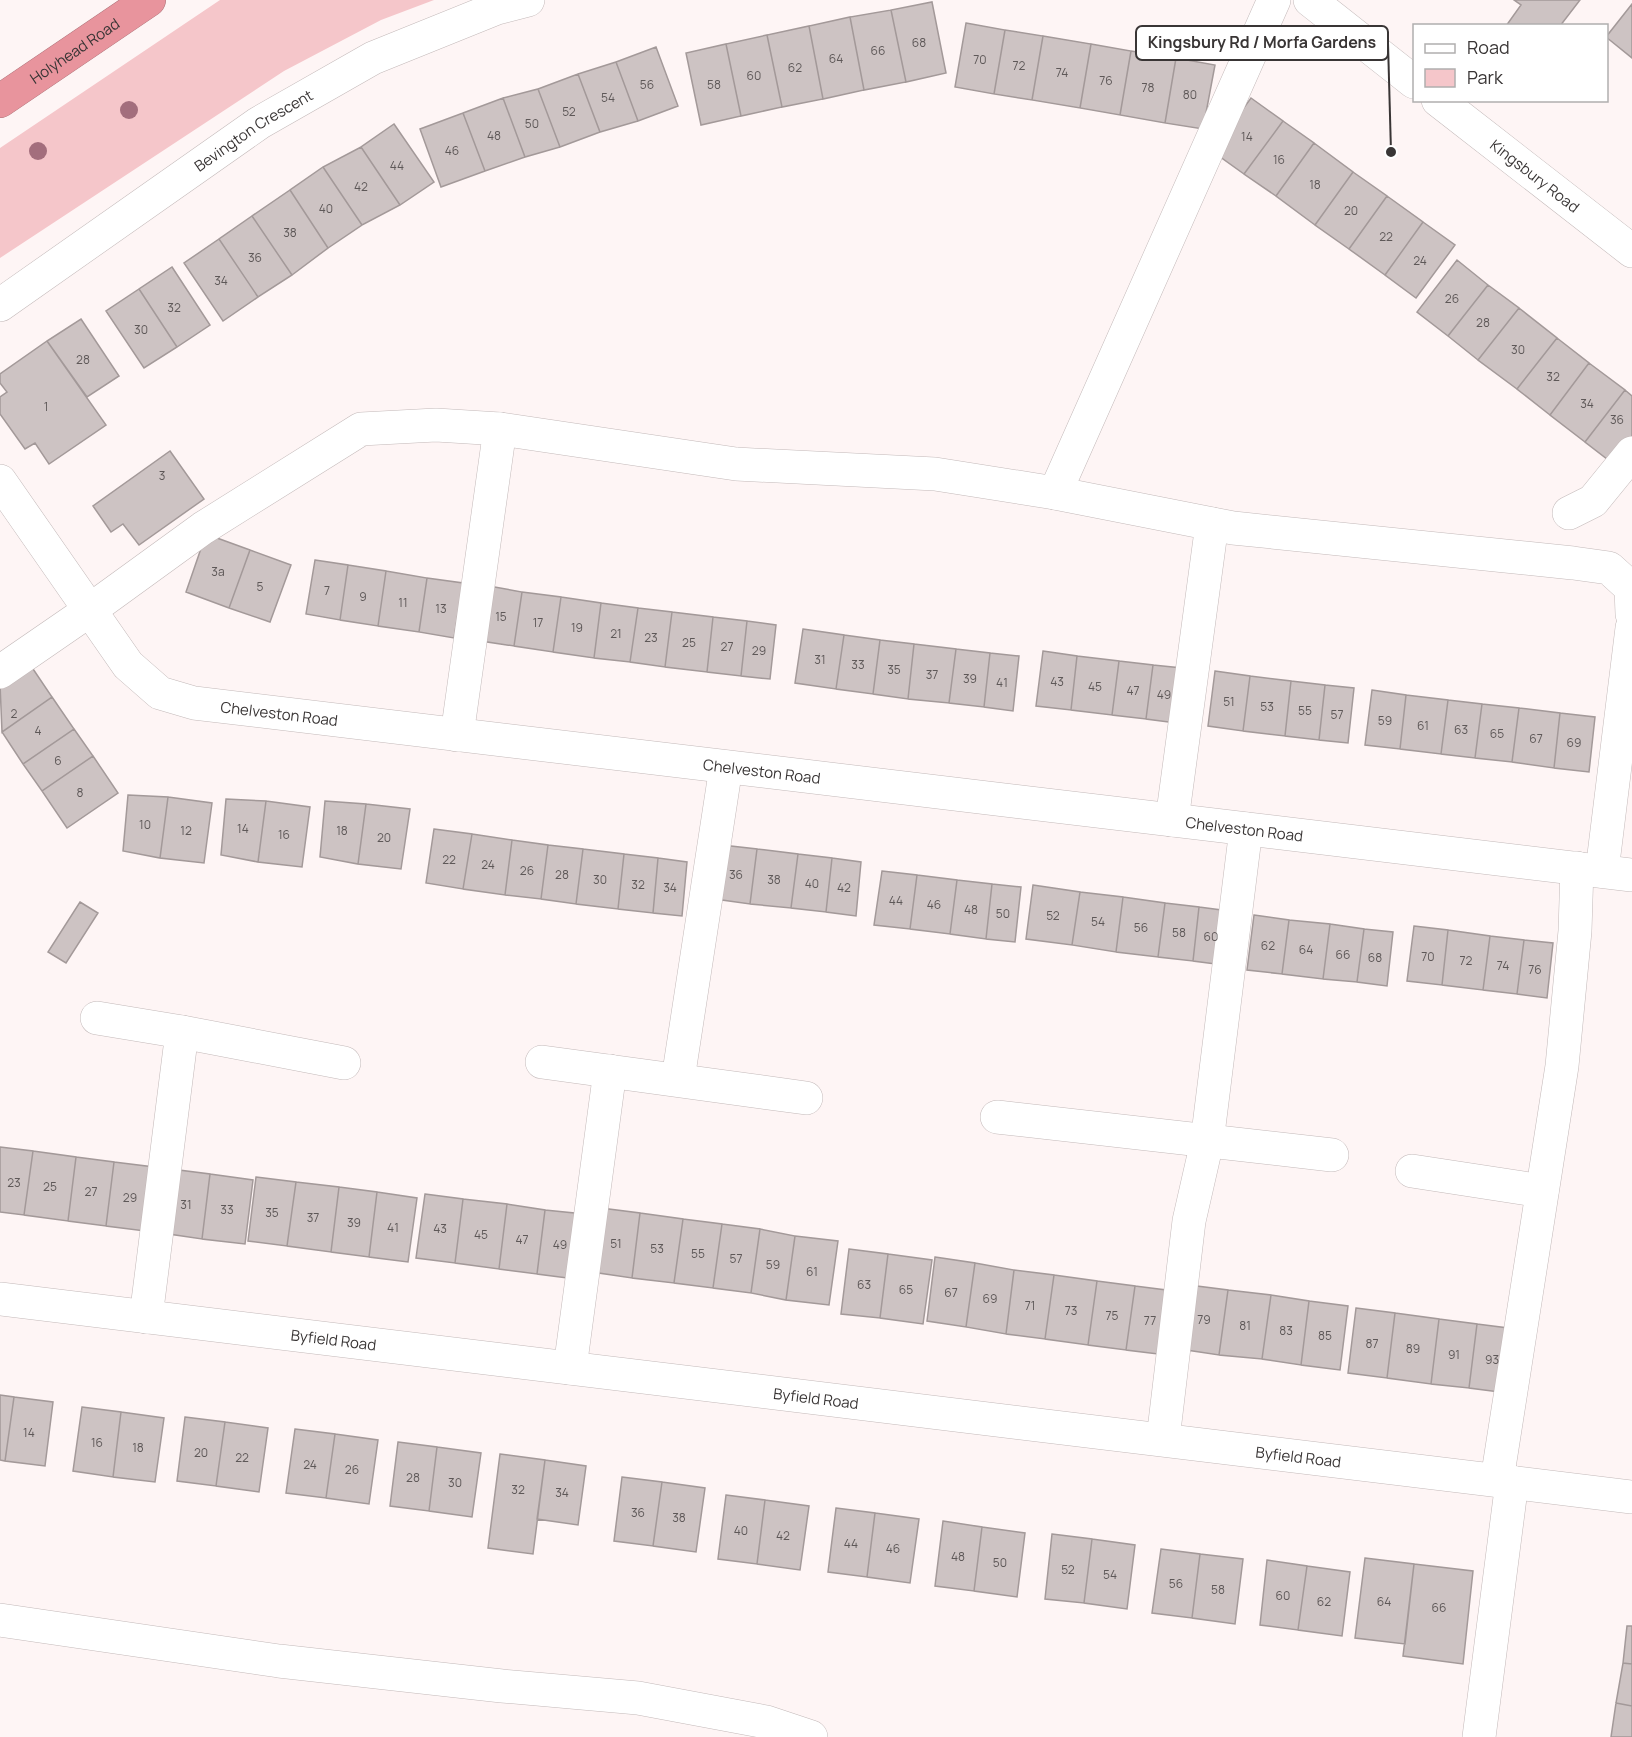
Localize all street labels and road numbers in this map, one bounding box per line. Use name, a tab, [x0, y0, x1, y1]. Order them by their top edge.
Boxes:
street label: Holyhead Road	[26, 13, 123, 88]
street label: Bevington Crescent	[190, 84, 316, 176]
street label: Kingsbury Road	[1486, 134, 1584, 217]
street label: Chelveston Road	[219, 696, 339, 731]
street label: Chelveston Road	[702, 753, 822, 788]
street label: Chelveston Road	[1185, 811, 1304, 846]
street label: Byfield Road	[290, 1324, 377, 1355]
street label: Byfield Road	[772, 1382, 860, 1414]
street label: Byfield Road	[1255, 1441, 1342, 1472]

